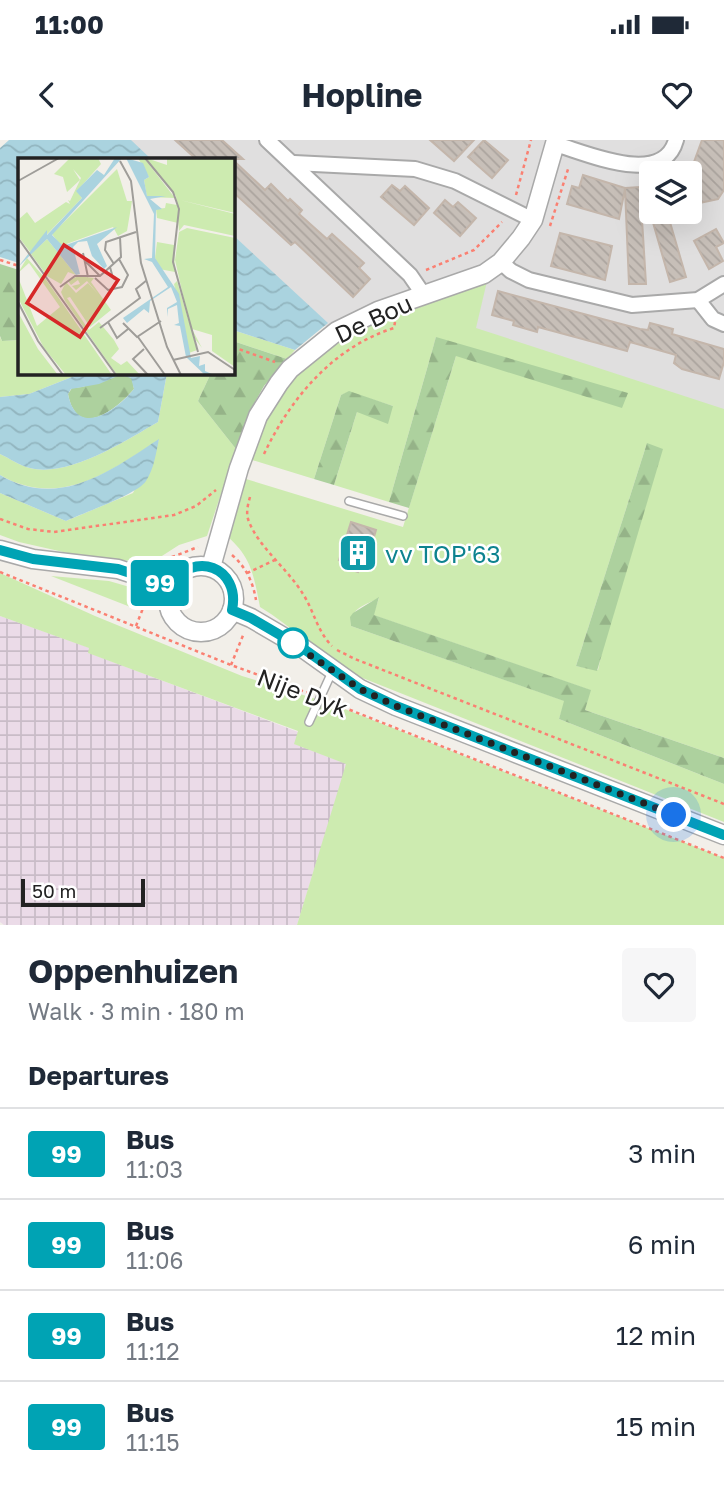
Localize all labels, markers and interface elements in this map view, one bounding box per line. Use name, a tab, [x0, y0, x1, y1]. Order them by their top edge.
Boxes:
text: 11:00	[35, 9, 104, 40]
icon: back	[28, 76, 66, 114]
text: Hopline	[302, 76, 422, 114]
icon: heart	[658, 76, 696, 114]
inset map	[18, 158, 234, 374]
map controls	[639, 161, 702, 224]
button: layers	[639, 161, 702, 224]
street label: De Bou	[330, 288, 416, 348]
building icon: vv TOP'63	[337, 532, 379, 574]
place label: vv TOP'63	[385, 539, 501, 568]
line badge: 99	[128, 560, 192, 606]
text: 99	[145, 568, 175, 597]
unlabelled marker	[278, 628, 308, 658]
street label: Nije Dyk	[254, 661, 352, 723]
your location	[656, 797, 691, 832]
scale bar	[21, 876, 145, 908]
text: 50 m	[32, 879, 76, 902]
button: heart	[622, 948, 696, 1022]
text: Oppenhuizen	[28, 951, 238, 990]
text: Walk · 3 min · 180 m	[28, 997, 245, 1025]
text: Departures	[28, 1060, 169, 1091]
text: Bus	[126, 1124, 174, 1155]
text: 3 min	[628, 1138, 696, 1169]
text: 99	[51, 1139, 82, 1168]
text: 11:03	[126, 1155, 183, 1183]
text: Bus	[126, 1215, 174, 1246]
text: 6 min	[628, 1229, 696, 1260]
text: 99	[51, 1230, 82, 1259]
text: 11:06	[126, 1246, 183, 1274]
text: Bus	[126, 1306, 174, 1337]
text: 12 min	[616, 1320, 696, 1351]
text: 99	[51, 1321, 82, 1350]
text: 11:12	[126, 1337, 180, 1365]
text: Bus	[126, 1397, 174, 1428]
text: 15 min	[616, 1411, 696, 1442]
text: 99	[51, 1412, 82, 1441]
text: 11:15	[126, 1428, 180, 1456]

